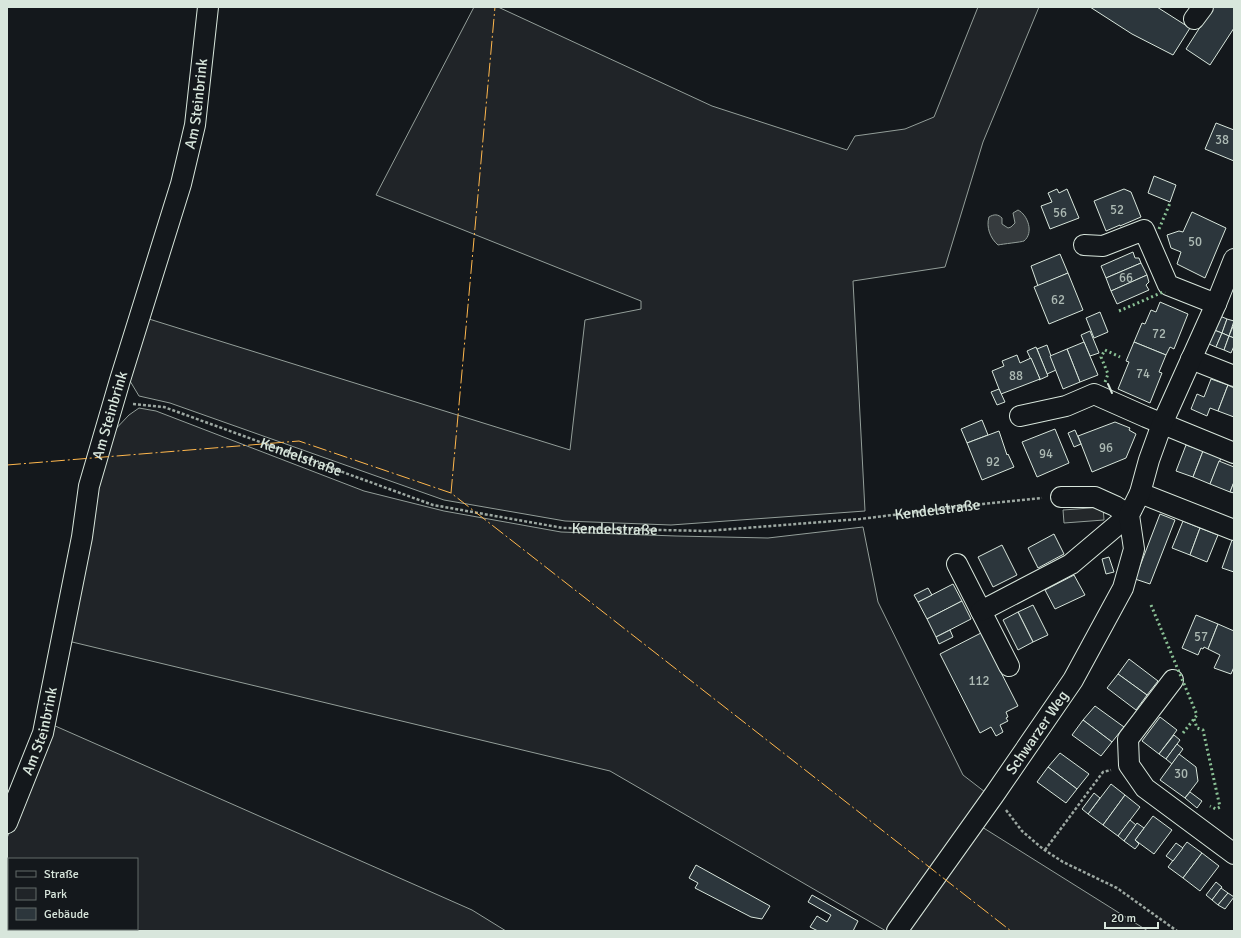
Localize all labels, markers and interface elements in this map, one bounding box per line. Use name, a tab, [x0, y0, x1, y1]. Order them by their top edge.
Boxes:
street label: Am Steinbrink	[181, 57, 211, 151]
house number: 38	[1215, 132, 1229, 148]
house number: 52	[1110, 202, 1124, 218]
house number: 56	[1053, 205, 1067, 221]
house number: 50	[1188, 234, 1202, 250]
house number: 66	[1119, 270, 1133, 286]
house number: 62	[1051, 292, 1065, 308]
house number: 72	[1152, 326, 1166, 342]
house number: 74	[1136, 366, 1150, 382]
street label: Am Steinbrink	[88, 368, 131, 462]
house number: 88	[1009, 368, 1023, 384]
street label: Kendelstraße	[258, 434, 345, 480]
house number: 96	[1099, 440, 1113, 456]
house number: 94	[1039, 446, 1053, 462]
house number: 92	[986, 454, 1000, 470]
street label: Kendelstraße	[894, 495, 981, 524]
street label: Kendelstraße	[571, 519, 658, 539]
house number: 57	[1194, 629, 1208, 645]
house number: 112	[968, 673, 990, 689]
street label: Am Steinbrink	[18, 685, 61, 778]
street label: Schwarzer Weg	[1002, 687, 1072, 778]
house number: 30	[1174, 766, 1188, 782]
legend	[8, 858, 138, 930]
text: Straße	[44, 867, 79, 882]
text: Park	[44, 887, 67, 902]
scale bar	[1105, 904, 1158, 930]
text: Gebäude	[44, 907, 89, 922]
text: 20 m	[1111, 911, 1136, 926]

